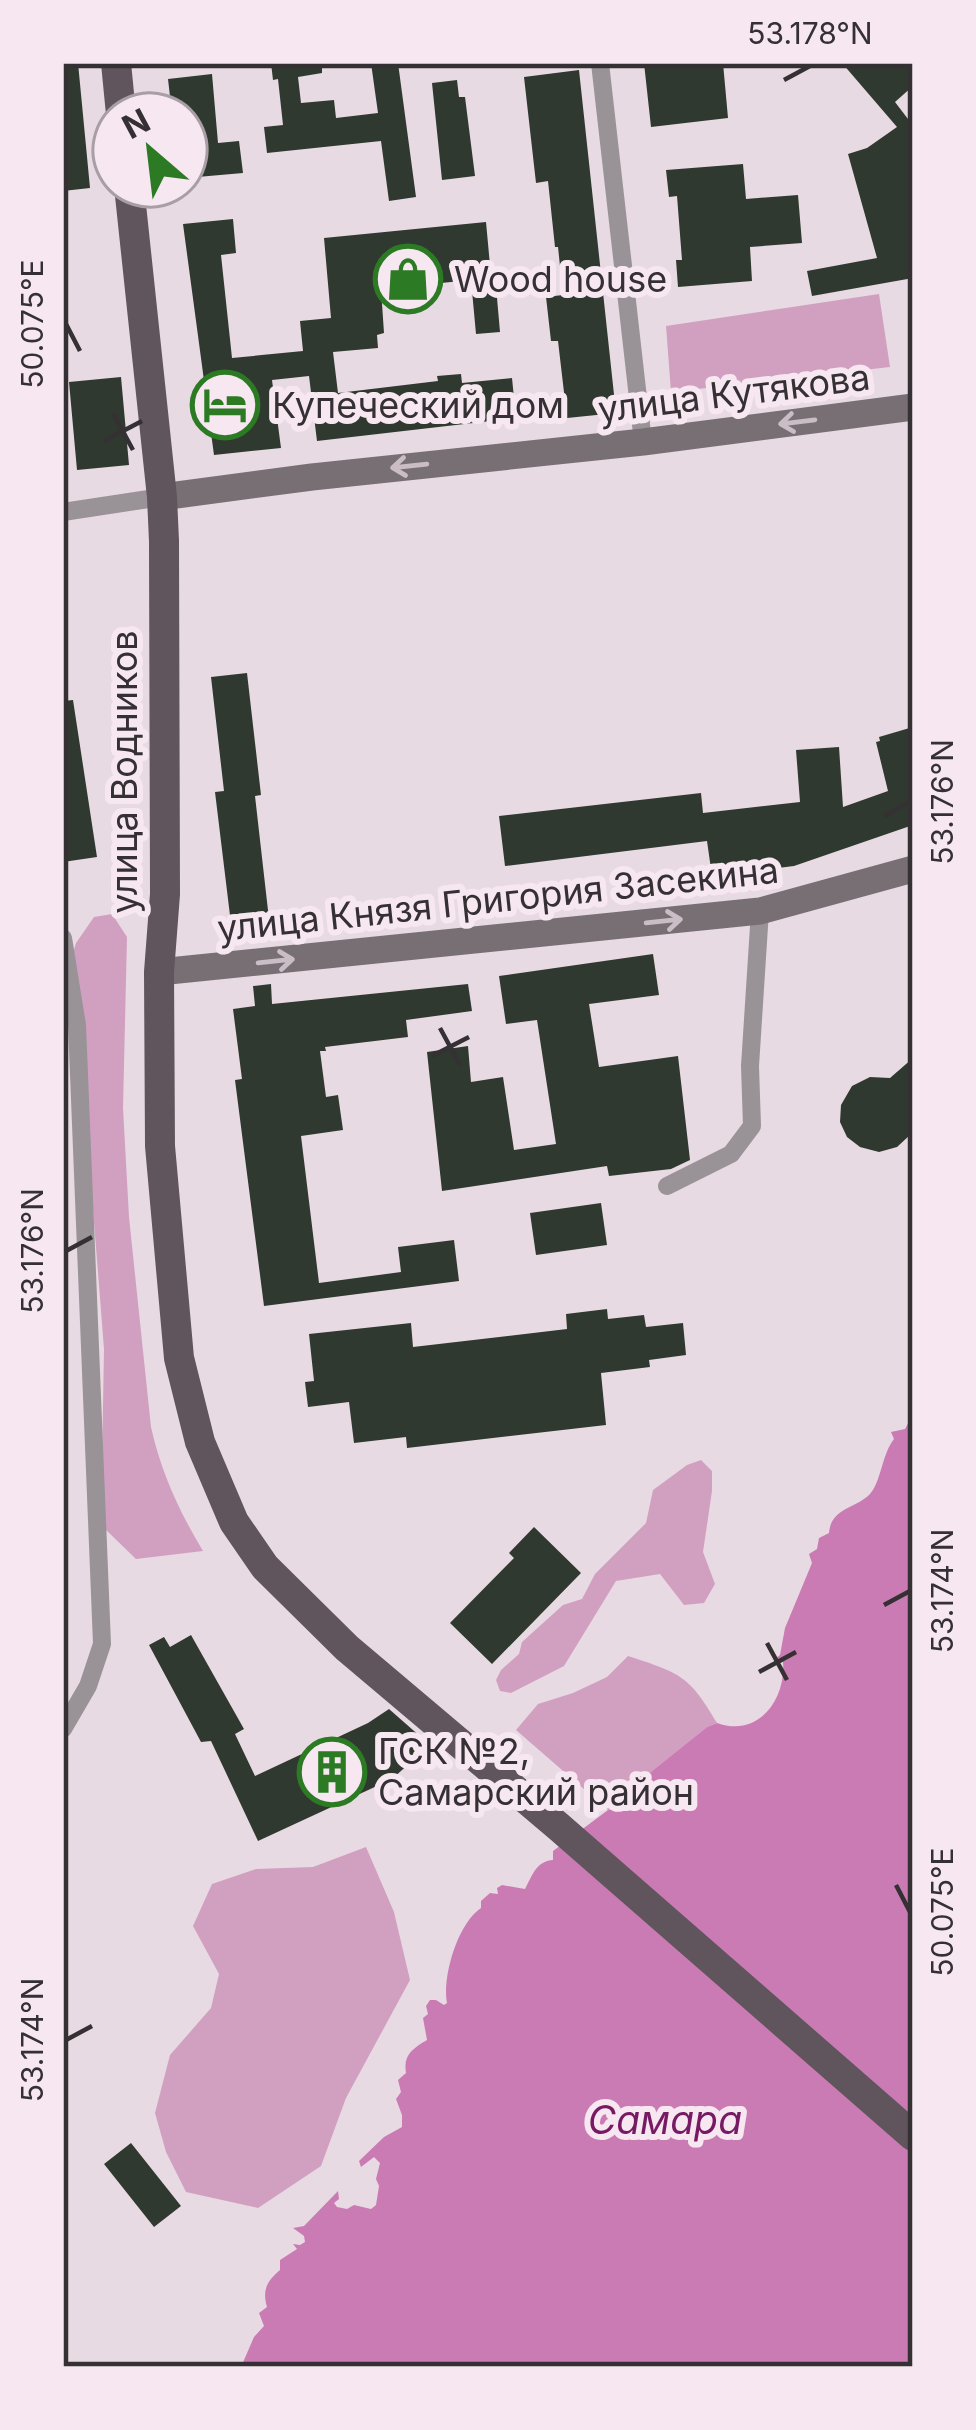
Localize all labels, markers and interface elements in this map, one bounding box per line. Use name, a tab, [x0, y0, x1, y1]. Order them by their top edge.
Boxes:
text: 53.178°N	[747, 15, 873, 51]
north arrow	[90, 90, 210, 210]
text: N	[115, 100, 156, 147]
shop icon: Wood house	[373, 244, 443, 314]
place label: Wood house	[454, 257, 667, 301]
text: 50.075°E	[14, 259, 50, 389]
street label: улица Кутякова	[596, 354, 872, 432]
hotel icon: Купеческий дом	[190, 370, 260, 440]
place label: Купеческий дом	[272, 383, 564, 427]
one-way arrow	[778, 412, 817, 434]
one-way arrow	[391, 456, 430, 478]
street label: улица Водников	[102, 630, 146, 914]
text: 53.176°N	[924, 739, 960, 865]
street label: улица Князя Григория Засекина	[215, 848, 781, 950]
one-way arrow	[644, 909, 683, 932]
one-way arrow	[256, 949, 295, 972]
text: 53.176°N	[14, 1188, 50, 1314]
text: 53.174°N	[924, 1529, 960, 1653]
place label: ГСК №2, Самарский район	[378, 1729, 694, 1814]
building icon: ГСК №2, Самарский район	[297, 1737, 367, 1807]
text: 50.075°E	[924, 1847, 960, 1977]
text: 53.174°N	[14, 1978, 50, 2102]
water label: Самара	[588, 2096, 742, 2143]

